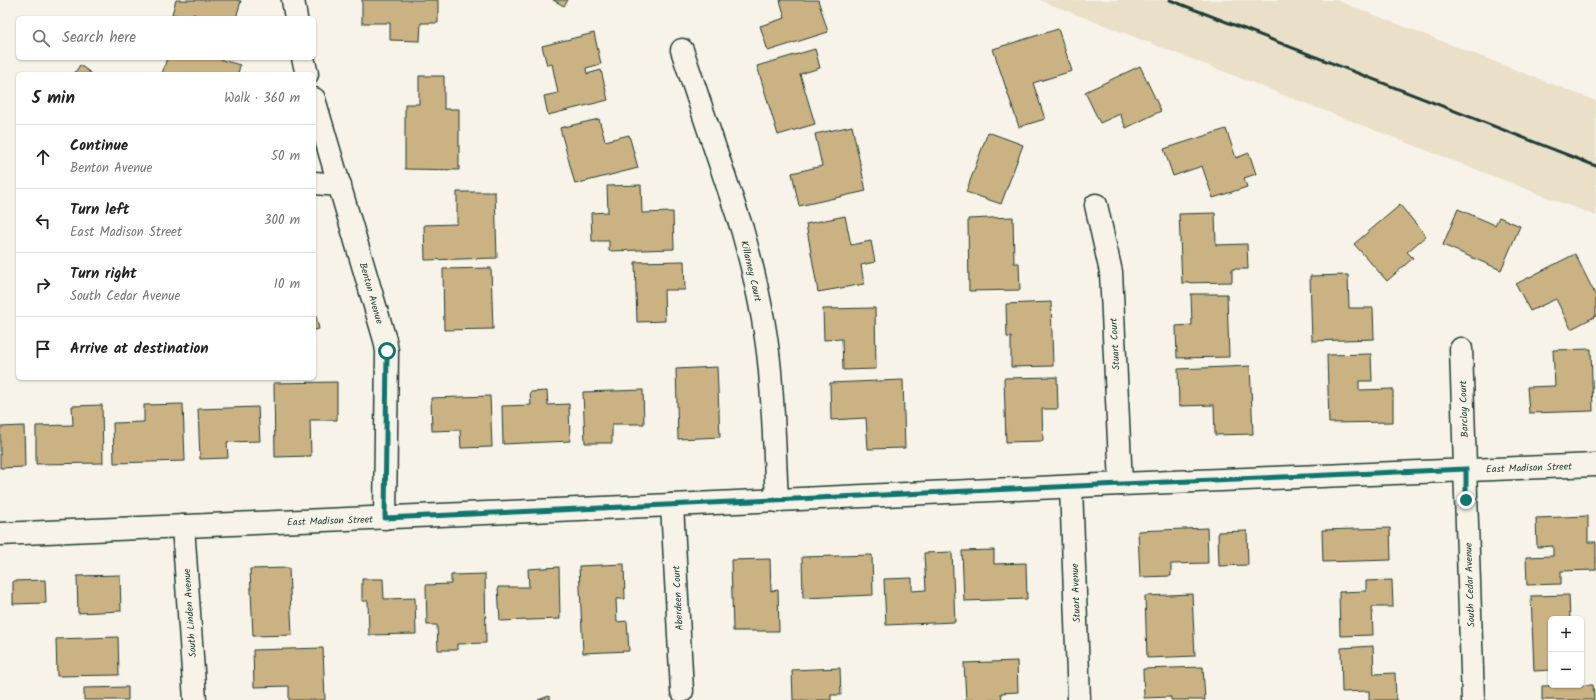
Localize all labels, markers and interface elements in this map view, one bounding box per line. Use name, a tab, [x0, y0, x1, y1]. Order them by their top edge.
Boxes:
search box	[16, 16, 316, 60]
text: Search here	[62, 26, 136, 50]
icon: search	[30, 27, 52, 49]
text: 5 min	[32, 85, 75, 112]
text: Walk · 360 m	[224, 88, 300, 109]
text: Continue	[70, 134, 128, 158]
icon: ahead	[32, 146, 54, 168]
text: 50 m	[271, 146, 300, 167]
text: Benton Avenue	[70, 158, 152, 179]
text: Turn left	[70, 198, 130, 222]
icon: left	[32, 210, 54, 232]
text: 300 m	[264, 210, 300, 231]
text: East Madison Street	[70, 222, 182, 243]
street label: Killarney Court	[736, 239, 766, 303]
street label: Benton Avenue	[355, 261, 388, 326]
text: Turn right	[70, 262, 137, 286]
icon: right	[32, 274, 54, 296]
text: 10 m	[274, 274, 300, 295]
text: South Cedar Avenue	[70, 286, 180, 307]
street label: Stuart Court	[1106, 317, 1124, 371]
text: Arrive at destination	[70, 337, 209, 361]
icon: arrive	[32, 338, 54, 360]
route start	[378, 342, 396, 360]
street label: Barclay Court	[1455, 380, 1473, 438]
street label: East Madison Street	[1486, 458, 1572, 477]
route end	[1457, 491, 1475, 509]
street label: East Madison Street	[287, 511, 373, 530]
street label: South Cedar Avenue	[1461, 542, 1479, 628]
street label: Stuart Avenue	[1067, 563, 1085, 623]
street label: Aberdeen Court	[668, 565, 688, 631]
street label: South Linden Avenue	[179, 567, 201, 658]
map controls	[1548, 616, 1584, 688]
button: +	[1548, 616, 1584, 652]
button: −	[1548, 652, 1584, 688]

